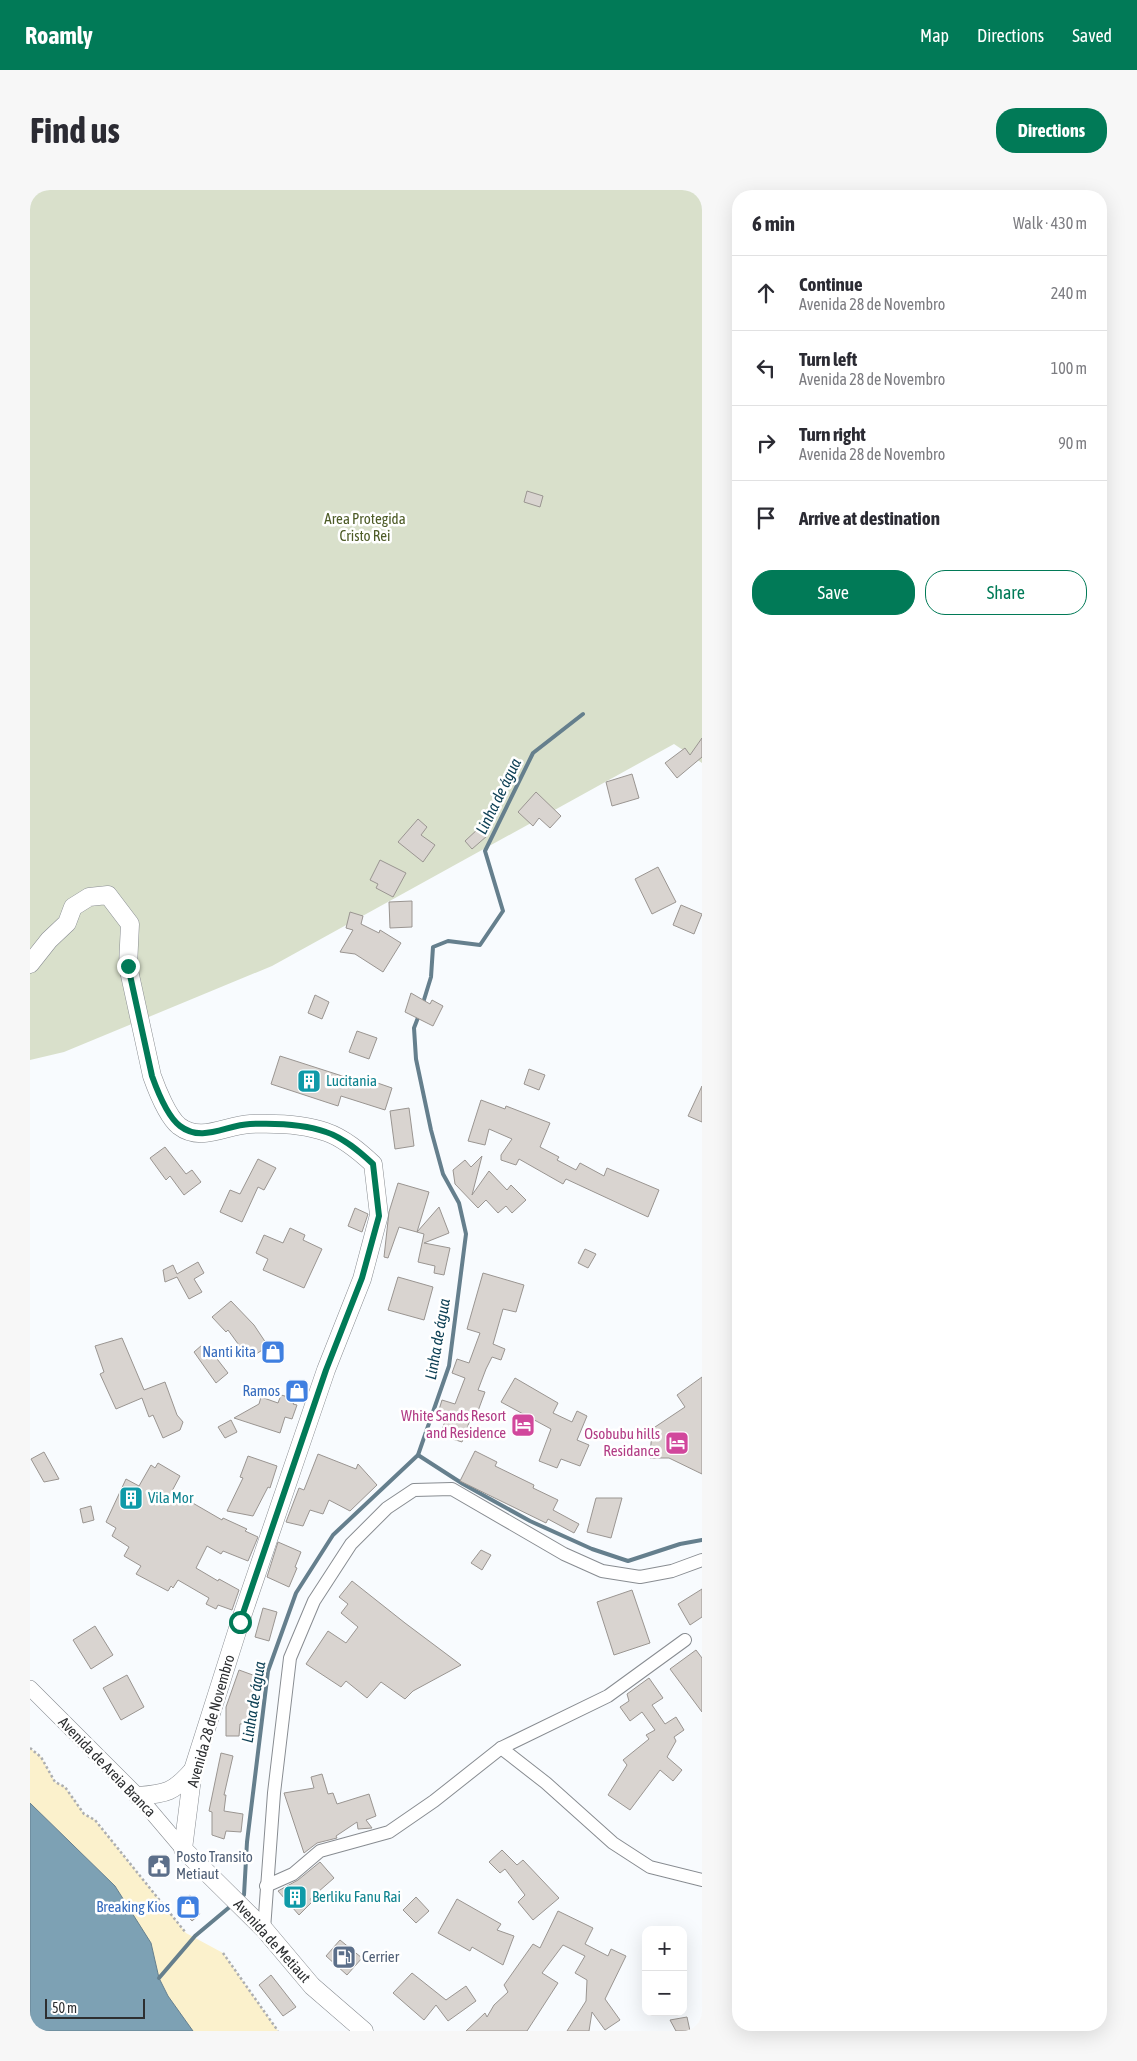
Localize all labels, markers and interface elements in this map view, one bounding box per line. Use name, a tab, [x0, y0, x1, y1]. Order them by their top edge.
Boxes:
text: Roamly	[25, 22, 93, 49]
text: Map	[920, 25, 949, 46]
text: Directions	[977, 25, 1044, 46]
text: Saved	[1072, 25, 1112, 46]
button: Directions	[996, 108, 1107, 153]
text: Find us	[30, 110, 120, 150]
text: 6 min	[752, 211, 795, 235]
text: Walk · 430 m	[1013, 214, 1087, 232]
text: Continue	[799, 273, 863, 295]
icon: ahead	[752, 279, 780, 307]
text: 240 m	[1051, 284, 1087, 302]
text: Avenida 28 de Novembro	[799, 295, 945, 313]
text: Turn left	[799, 348, 857, 370]
icon: left	[752, 354, 780, 382]
text: 100 m	[1051, 359, 1087, 377]
text: Avenida 28 de Novembro	[799, 370, 945, 388]
text: Turn right	[799, 423, 866, 445]
icon: right	[752, 429, 780, 457]
text: 90 m	[1058, 434, 1087, 452]
text: Avenida 28 de Novembro	[799, 445, 945, 463]
icon: arrive	[752, 504, 780, 532]
text: Arrive at destination	[799, 507, 940, 529]
park label: Area Protegida Cristo Rei	[324, 510, 406, 544]
button: Save	[752, 570, 915, 615]
button: Share	[925, 570, 1087, 615]
water label: Linha de água	[472, 755, 525, 837]
route end	[117, 955, 140, 978]
building icon: Lucitania	[296, 1068, 322, 1094]
place label: Lucitania	[326, 1072, 377, 1089]
water label: Linha de água	[421, 1296, 454, 1381]
shop icon: Nanti kita	[260, 1339, 286, 1365]
place label: Nanti kita	[202, 1343, 256, 1360]
shop icon: Ramos	[284, 1378, 310, 1404]
place label: Ramos	[242, 1382, 280, 1399]
place label: White Sands Resort and Residence	[401, 1407, 506, 1441]
hotel icon: White Sands Resort and Residence	[510, 1412, 536, 1438]
place label: Osobubu hills Residance	[584, 1425, 660, 1459]
hotel icon: Osobubu hills Residance	[664, 1430, 690, 1456]
building icon: Vila Mor	[118, 1485, 144, 1511]
place label: Vila Mor	[148, 1489, 194, 1506]
route start	[229, 1611, 252, 1634]
street label: Avenida 28 de Novembro	[183, 1653, 238, 1789]
water label: Linha de água	[238, 1659, 269, 1744]
street label: Avenida de Areia Branca	[55, 1713, 159, 1820]
place label: Posto Transito Metiaut	[176, 1848, 253, 1882]
public building icon: Posto Transito Metiaut	[146, 1853, 172, 1879]
building icon: Berliku Fanu Rai	[282, 1884, 308, 1910]
place label: Berliku Fanu Rai	[312, 1888, 401, 1905]
shop icon: Breaking Kios	[175, 1894, 201, 1920]
street label: Avenida de Metiaut	[231, 1896, 314, 1986]
place label: Breaking Kios	[96, 1898, 170, 1915]
map controls	[642, 1926, 687, 2016]
button: +	[642, 1926, 687, 1971]
fuel station icon: Cerrier	[331, 1944, 357, 1970]
place label: Cerrier	[362, 1948, 400, 1965]
button: −	[642, 1971, 687, 2016]
scale bar	[45, 1996, 145, 2019]
text: 50 m	[52, 2000, 77, 2016]

